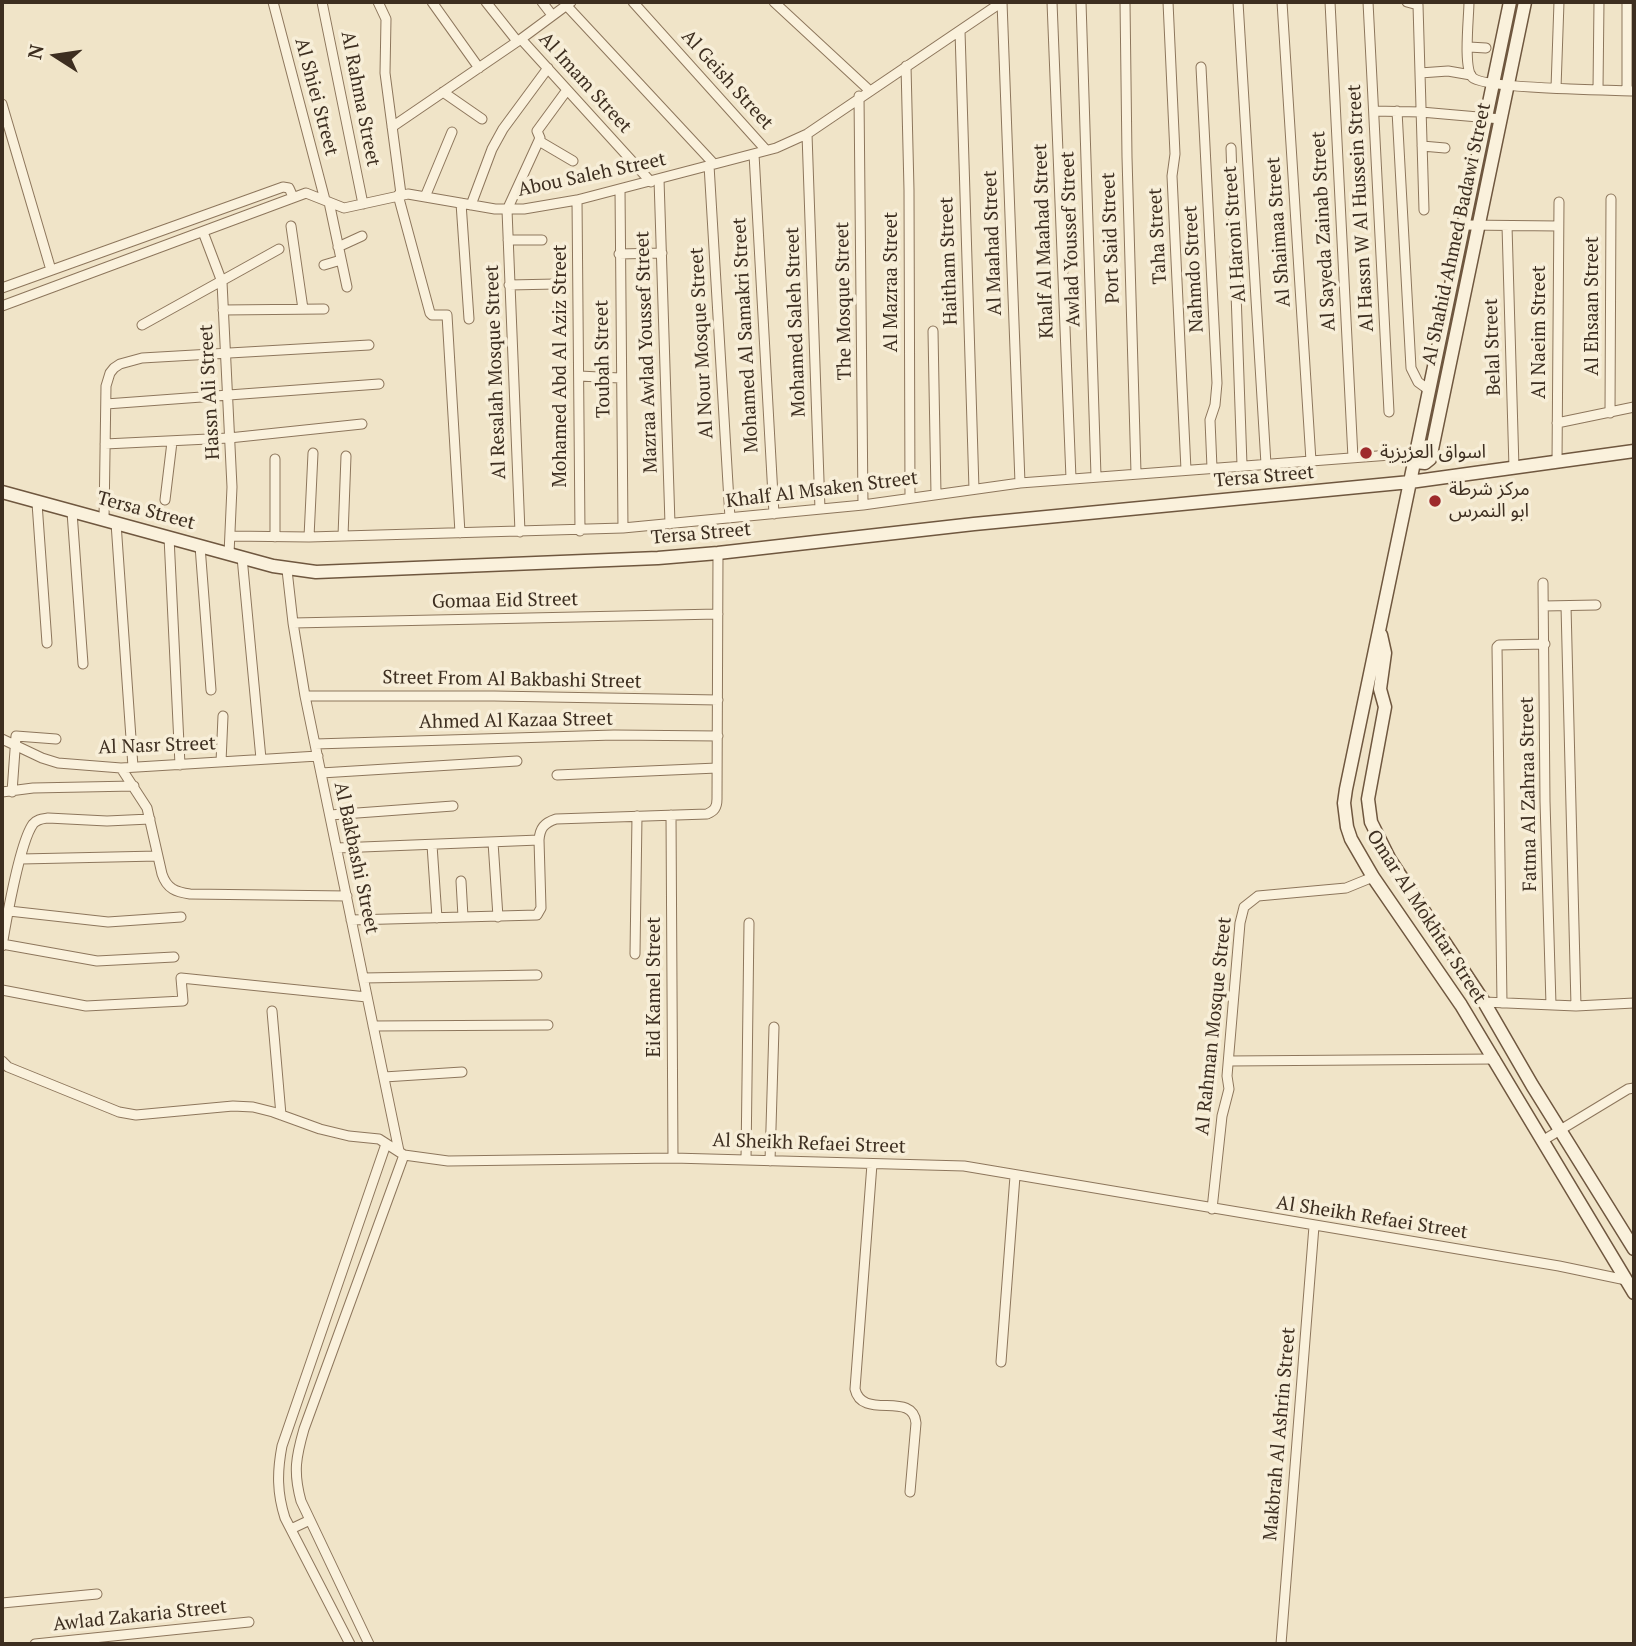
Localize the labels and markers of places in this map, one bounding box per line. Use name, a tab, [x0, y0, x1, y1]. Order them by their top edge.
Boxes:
place label: اسواق العزيزية	[1380, 442, 1486, 464]
marker: اسواق العزيزية	[1358, 445, 1374, 461]
place label: مركز شرطة ابو النمرس	[1449, 479, 1530, 523]
marker: مركز شرطة ابو النمرس	[1427, 493, 1443, 509]

